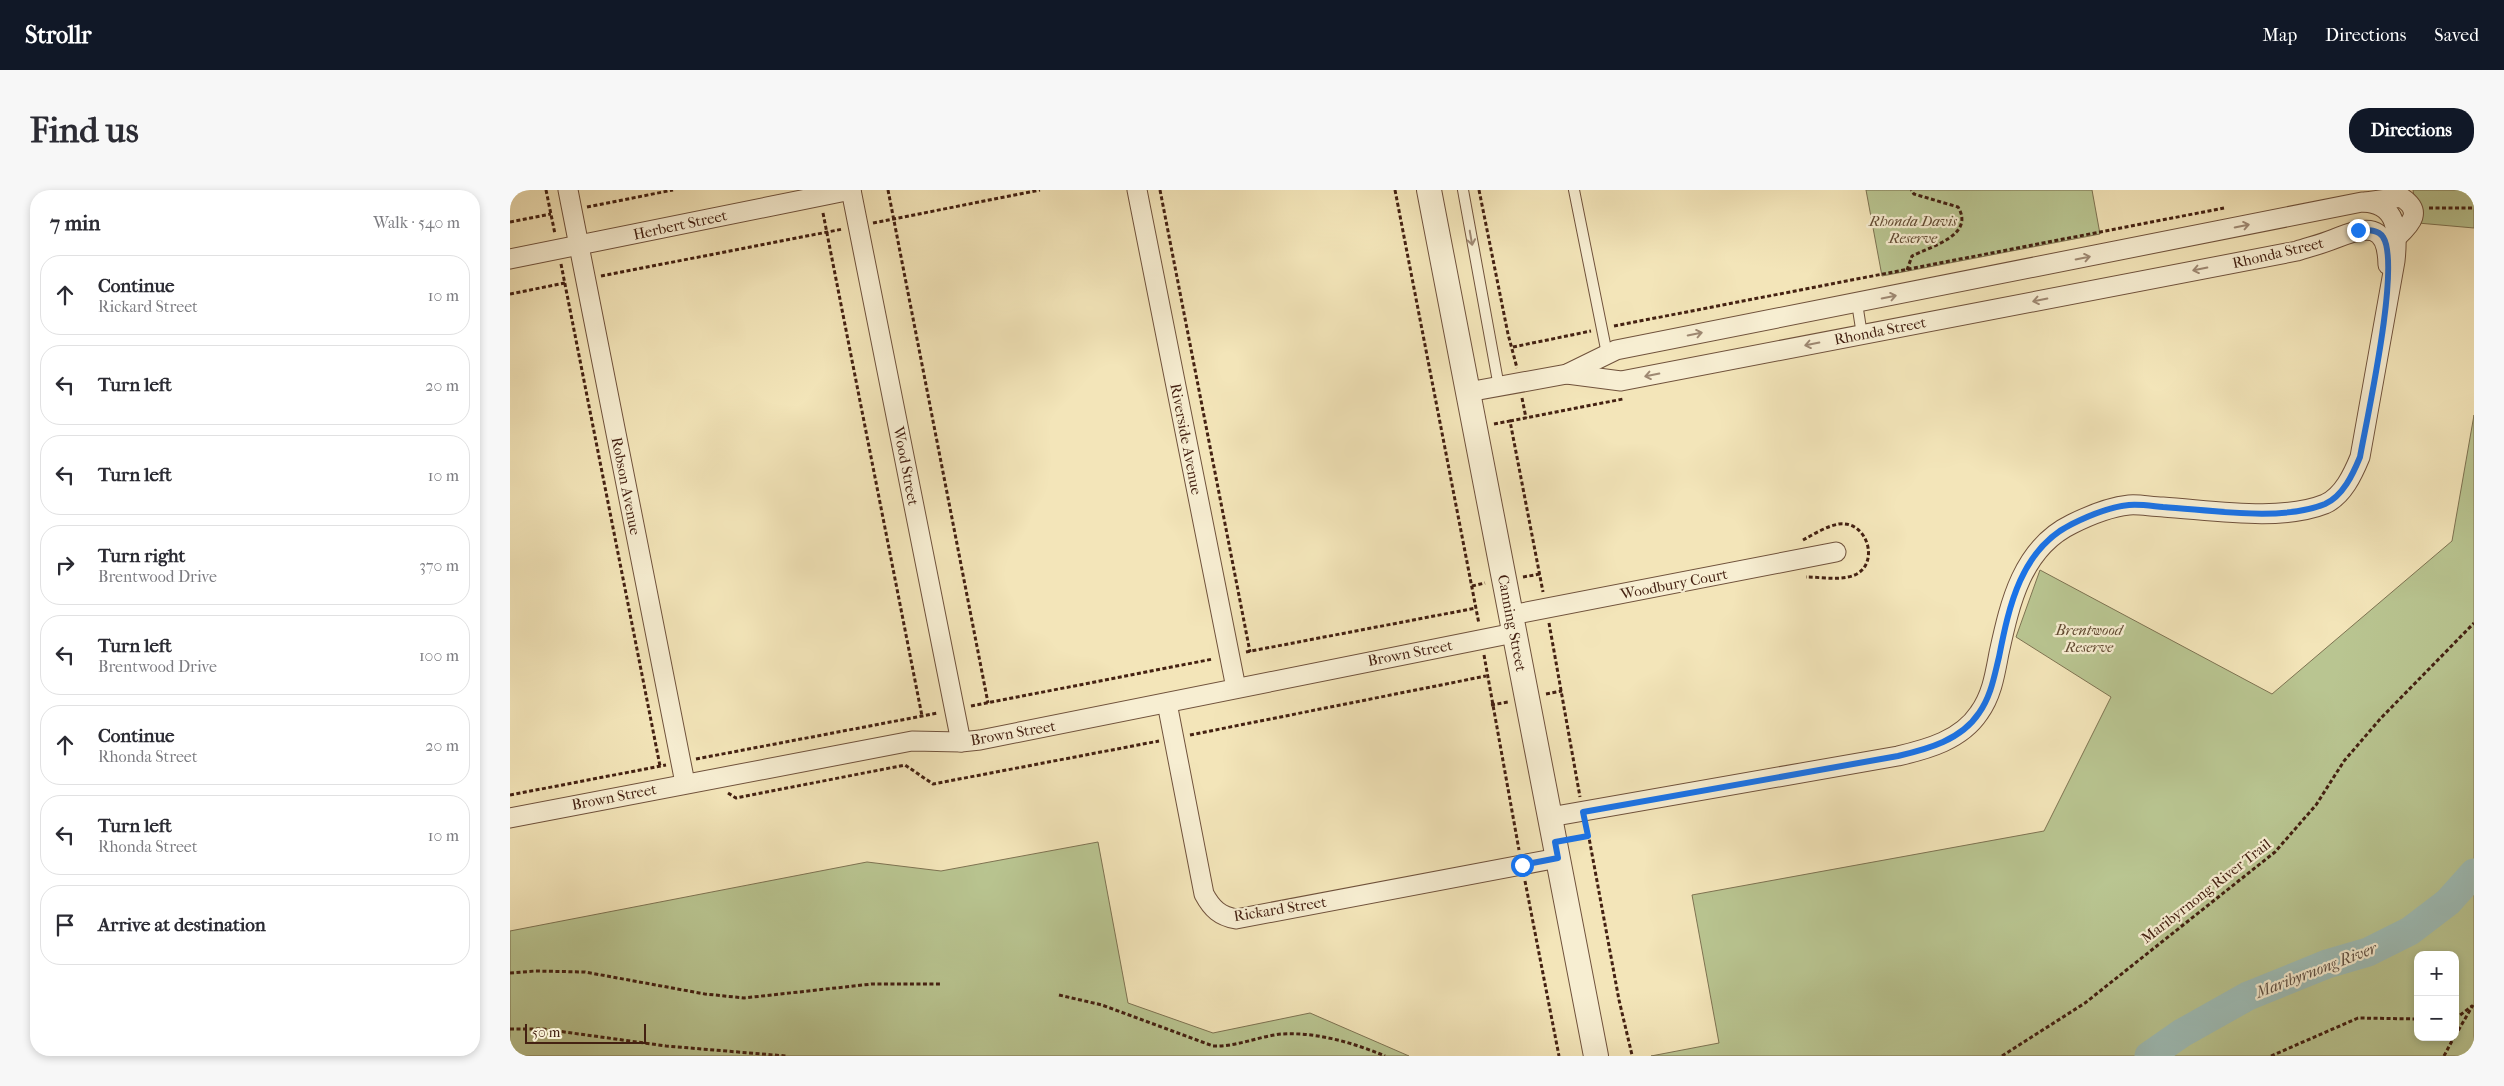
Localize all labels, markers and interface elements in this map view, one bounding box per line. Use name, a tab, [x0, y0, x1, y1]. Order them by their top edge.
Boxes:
text: Strollr	[25, 21, 92, 49]
text: Map	[2263, 25, 2297, 46]
text: Directions	[2325, 25, 2406, 46]
text: Saved	[2434, 25, 2479, 46]
button: Directions	[2349, 108, 2474, 153]
text: Find us	[30, 110, 139, 151]
street label: Herbert Street	[631, 206, 729, 244]
text: 7 min	[50, 211, 101, 235]
park label: Rhonda Davis Reserve	[1868, 212, 1957, 247]
text: Walk · 540 m	[373, 213, 460, 232]
route end	[2347, 219, 2370, 242]
one-way arrow	[2234, 221, 2250, 231]
one-way arrow	[1467, 230, 1477, 246]
street label: Rhonda Street	[2231, 234, 2326, 272]
one-way arrow	[2075, 253, 2091, 262]
one-way arrow	[2192, 265, 2208, 275]
text: Continue	[98, 275, 174, 297]
icon: ahead	[51, 281, 79, 309]
text: 10 m	[428, 286, 459, 305]
one-way arrow	[1881, 291, 1897, 301]
one-way arrow	[2033, 296, 2049, 305]
text: Rickard Street	[98, 297, 198, 316]
street label: Rhonda Street	[1832, 313, 1928, 349]
one-way arrow	[1687, 329, 1703, 339]
one-way arrow	[1804, 340, 1820, 349]
one-way arrow	[1645, 370, 1661, 380]
icon: left	[51, 371, 79, 399]
text: Turn left	[98, 374, 172, 396]
text: 20 m	[425, 376, 459, 395]
street label: Riverside Avenue	[1166, 382, 1206, 497]
street label: Wood Street	[889, 424, 923, 508]
street label: Robson Avenue	[608, 435, 644, 537]
icon: left	[51, 461, 79, 489]
text: Turn left	[98, 464, 172, 486]
text: 10 m	[428, 466, 459, 485]
text: Turn right	[98, 545, 185, 567]
icon: right	[51, 551, 79, 579]
text: 370 m	[419, 556, 459, 575]
street label: Woodbury Court	[1618, 565, 1730, 603]
text: Brentwood Drive	[98, 567, 217, 586]
street label: Canning Street	[1494, 573, 1530, 674]
park label: Brentwood Reserve	[2055, 621, 2125, 656]
text: Turn left	[98, 635, 172, 657]
street label: Brown Street	[1366, 636, 1455, 670]
icon: left	[51, 641, 79, 669]
text: 100 m	[419, 646, 459, 665]
text: Brentwood Drive	[98, 657, 217, 676]
street label: Brown Street	[969, 717, 1058, 749]
text: Continue	[98, 725, 174, 747]
icon: ahead	[51, 731, 79, 759]
text: 20 m	[425, 736, 459, 755]
text: Rhonda Street	[98, 747, 198, 766]
street label: Brown Street	[570, 780, 659, 814]
text: Turn left	[98, 815, 172, 837]
icon: left	[51, 821, 79, 849]
text: 10 m	[428, 826, 459, 845]
street label: Maribyrnong River Trail	[2138, 835, 2274, 947]
text: Rhonda Street	[98, 837, 198, 856]
route start	[1511, 854, 1534, 877]
street label: Rickard Street	[1232, 893, 1328, 925]
icon: arrive	[51, 911, 79, 939]
text: Arrive at destination	[98, 914, 266, 936]
water label: Maribyrnong River	[2252, 938, 2381, 1002]
map controls	[2414, 951, 2459, 1041]
button: +	[2414, 951, 2459, 996]
button: −	[2414, 996, 2459, 1041]
scale bar	[525, 1021, 646, 1044]
text: 50 m	[532, 1024, 560, 1041]

